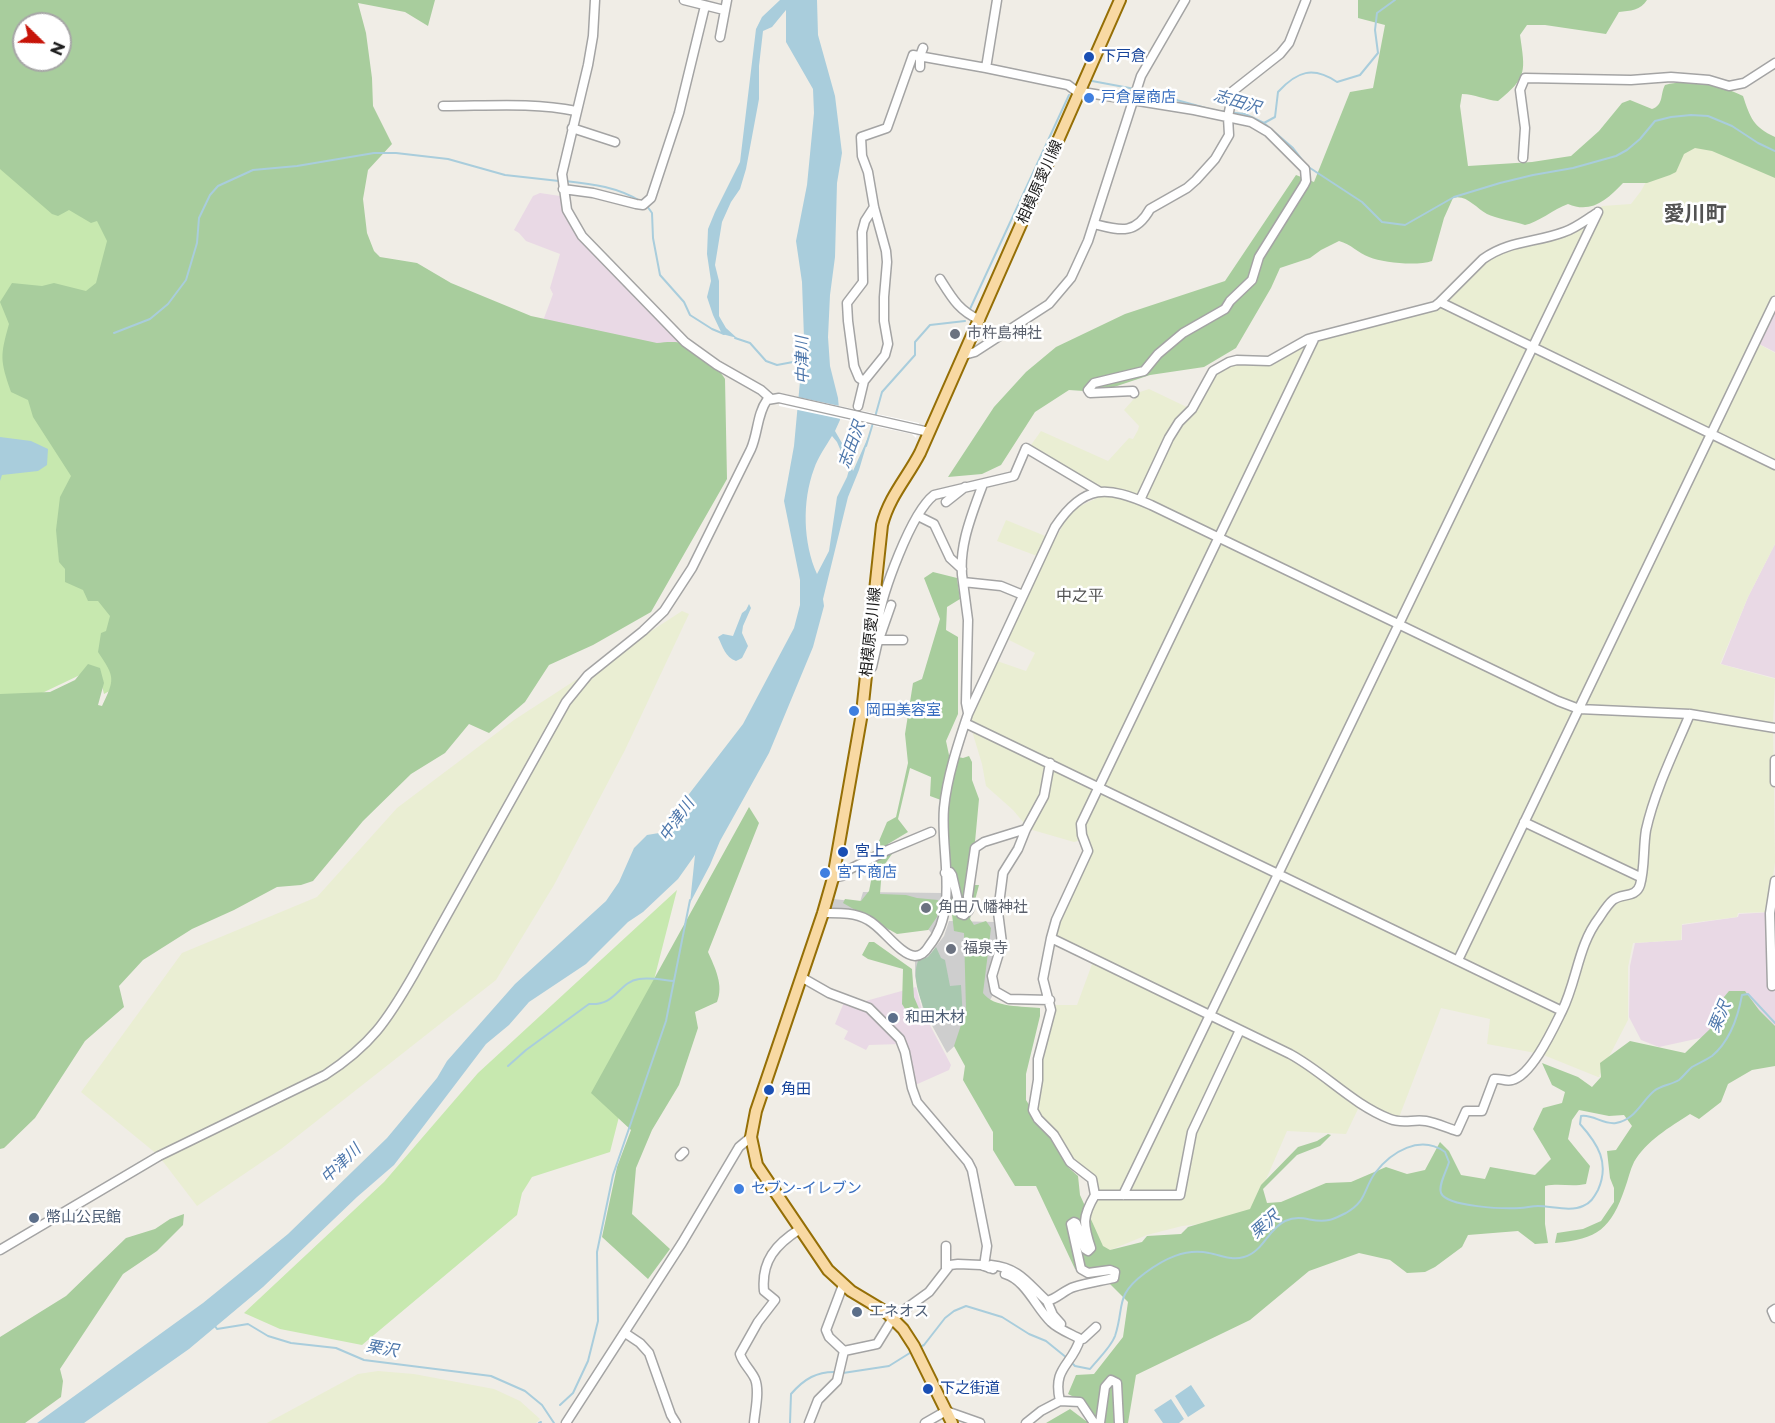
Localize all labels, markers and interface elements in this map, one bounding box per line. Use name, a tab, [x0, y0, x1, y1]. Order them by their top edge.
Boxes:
north arrow	[12, 12, 72, 72]
text: N	[46, 39, 68, 58]
place label: 下戸倉	[1101, 48, 1146, 66]
marker: 下戸倉	[1082, 50, 1096, 64]
water label: 志田沢	[1211, 86, 1263, 118]
place label: 戸倉屋商店	[1101, 89, 1176, 107]
marker: 戸倉屋商店	[1082, 91, 1096, 105]
street label: 相模原愛川線	[1013, 137, 1067, 227]
district label: 愛川町	[1664, 202, 1726, 228]
place label: 市杵島神社	[967, 325, 1042, 343]
marker: 市杵島神社	[948, 327, 962, 341]
water label: 中津川	[793, 336, 813, 384]
water label: 志田沢	[835, 419, 869, 471]
street label: 相模原愛川線	[857, 586, 885, 678]
district label: 中之平	[1056, 586, 1104, 606]
place label: 岡田美容室	[866, 702, 941, 720]
marker: 岡田美容室	[847, 704, 861, 718]
water label: 中津川	[655, 795, 699, 845]
place label: 宮上	[855, 843, 885, 861]
marker: 宮上	[836, 845, 850, 859]
place label: 宮下商店	[837, 864, 897, 882]
marker: 宮下商店	[818, 866, 832, 880]
place label: 角田八幡神社	[938, 899, 1028, 917]
marker: 角田八幡神社	[919, 901, 933, 915]
place label: 福泉寺	[963, 940, 1008, 958]
marker: 福泉寺	[944, 942, 958, 956]
water label: 栗沢	[1705, 999, 1735, 1035]
place label: 和田木材	[905, 1009, 965, 1027]
marker: 和田木材	[886, 1011, 900, 1025]
place label: 角田	[781, 1081, 811, 1099]
marker: 角田	[762, 1083, 776, 1097]
water label: 中津川	[317, 1140, 365, 1188]
place label: セブン-イレブン	[751, 1180, 862, 1198]
marker: セブン-イレブン	[732, 1182, 746, 1196]
water label: 栗沢	[1247, 1207, 1283, 1243]
place label: 幣山公民館	[46, 1209, 121, 1227]
marker: 幣山公民館	[27, 1211, 41, 1225]
place label: エネオス	[869, 1303, 929, 1321]
marker: エネオス	[850, 1305, 864, 1319]
water label: 栗沢	[365, 1337, 399, 1361]
place label: 下之街道	[940, 1380, 1000, 1398]
marker: 下之街道	[921, 1382, 935, 1396]

